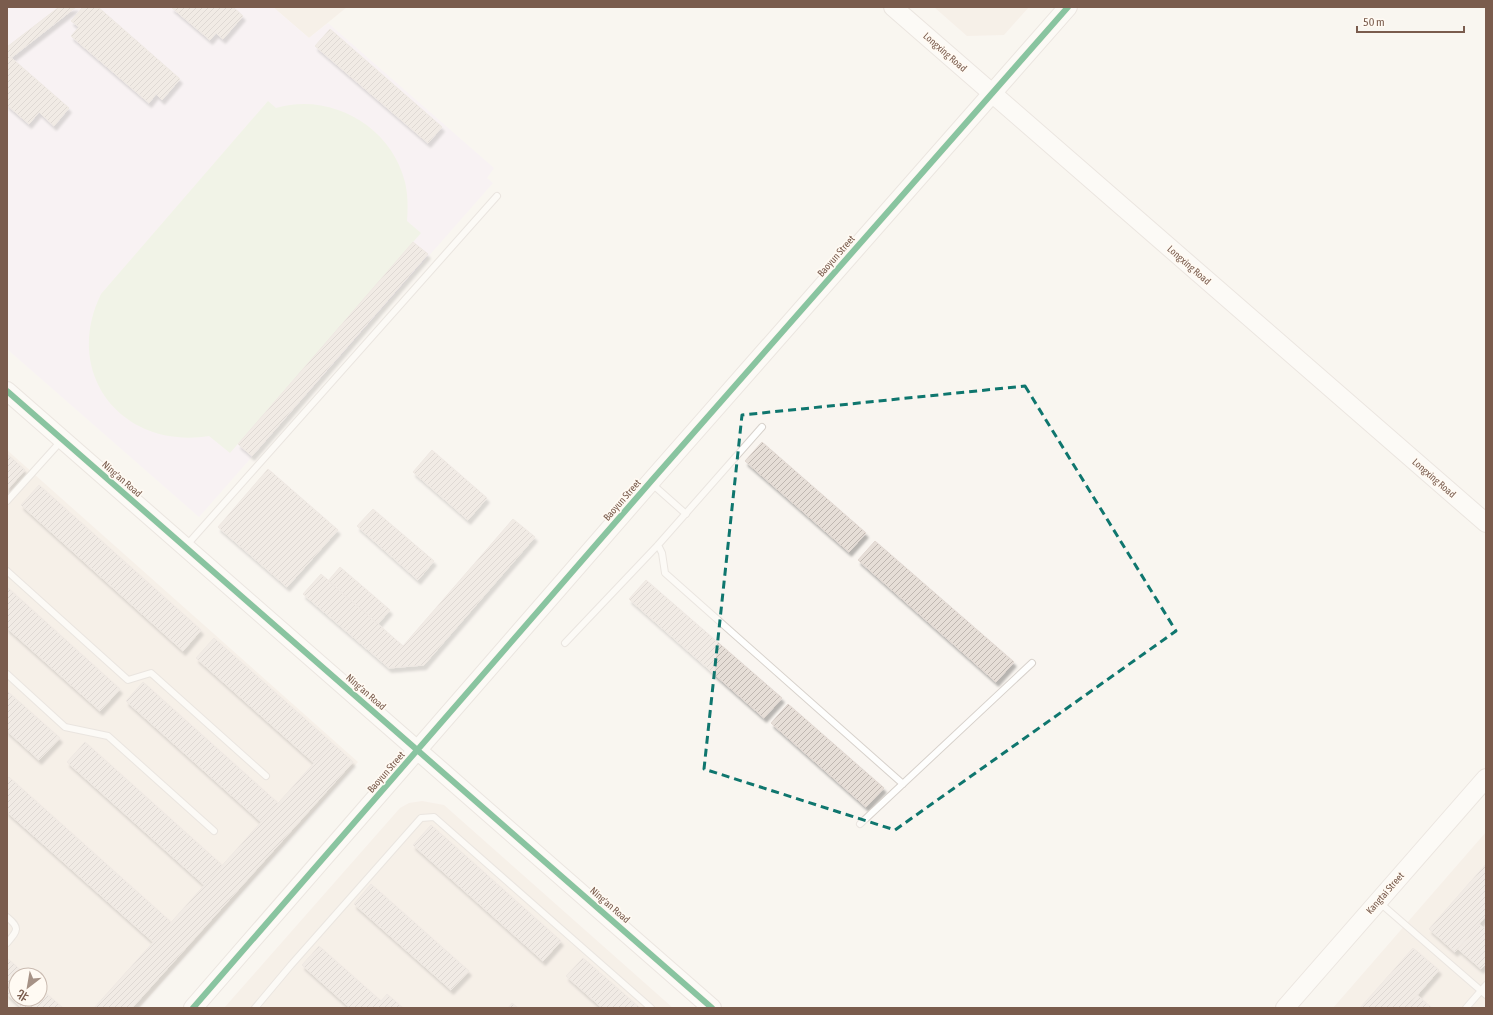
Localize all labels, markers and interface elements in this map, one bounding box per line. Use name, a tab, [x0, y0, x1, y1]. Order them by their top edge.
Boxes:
scale bar	[1357, 8, 1464, 34]
text: 50 m	[1363, 15, 1385, 29]
street label: Longxing Road	[921, 30, 969, 74]
street label: Baoyun Street	[815, 233, 857, 279]
street label: Longxing Road	[1165, 243, 1213, 287]
street label: Longxing Road	[1410, 456, 1458, 500]
street label: Ning'an Road	[100, 459, 144, 499]
street label: Baoyun Street	[601, 477, 643, 523]
street label: Ning'an Road	[344, 672, 388, 712]
street label: Baoyun Street	[365, 749, 407, 795]
street label: Kangtai Street	[1364, 870, 1406, 916]
street label: Ning'an Road	[588, 885, 632, 925]
north arrow	[8, 967, 48, 1007]
text: 北	[15, 988, 31, 1004]

